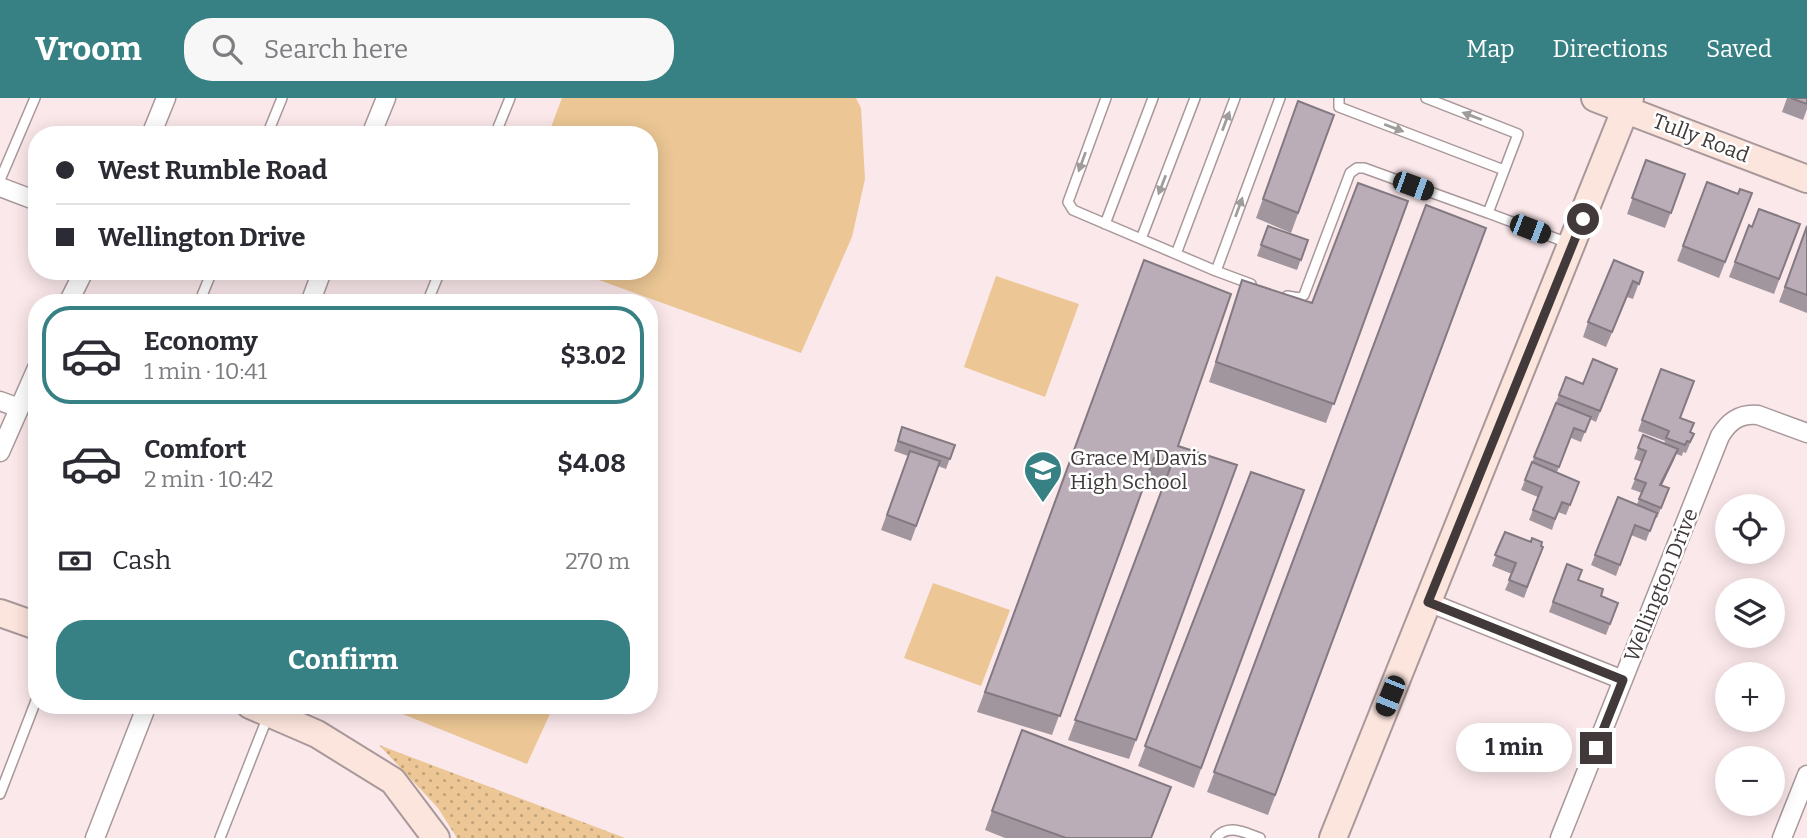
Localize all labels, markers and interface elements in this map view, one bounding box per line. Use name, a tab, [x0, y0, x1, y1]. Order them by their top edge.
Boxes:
search box	[184, 18, 674, 81]
text: Vroom	[35, 29, 142, 69]
icon: search	[208, 30, 246, 68]
text: Search here	[264, 34, 408, 65]
text: Map	[1466, 35, 1515, 63]
text: Directions	[1553, 35, 1668, 63]
text: Saved	[1706, 35, 1772, 63]
street label: Tully Road	[1649, 108, 1753, 168]
one-way arrow	[1461, 110, 1482, 121]
one-way arrow	[1221, 111, 1232, 132]
one-way arrow	[1383, 123, 1404, 134]
one-way arrow	[1077, 152, 1088, 173]
text: West Rumble Road	[98, 155, 328, 186]
car	[1390, 169, 1437, 203]
one-way arrow	[1156, 174, 1167, 195]
one-way arrow	[1234, 197, 1245, 218]
route start	[1567, 203, 1599, 235]
car	[1507, 212, 1554, 246]
text: Wellington Drive	[98, 222, 305, 253]
icon: car	[60, 324, 123, 387]
text: Economy	[144, 326, 258, 357]
text: $3.02	[560, 340, 626, 371]
text: 1 min · 10:41	[144, 357, 267, 385]
icon: car	[60, 432, 123, 495]
text: Comfort	[144, 434, 247, 465]
place label: Grace M Davis High School	[1070, 445, 1207, 495]
text: $4.08	[557, 448, 626, 479]
school or university icon: Grace M Davis High School	[1022, 449, 1064, 504]
text: 2 min · 10:42	[144, 465, 273, 493]
map controls	[1715, 494, 1785, 816]
button: locate	[1715, 494, 1785, 564]
street label: Wellington Drive	[1618, 504, 1704, 666]
icon: cash	[56, 542, 94, 580]
text: Cash	[112, 545, 171, 576]
text: 270 m	[565, 547, 630, 575]
button: layers	[1715, 578, 1785, 648]
button: Confirm	[56, 620, 630, 700]
button: +	[1715, 662, 1785, 732]
car	[1373, 673, 1408, 719]
callout: 1 min	[1456, 724, 1572, 772]
route end	[1580, 732, 1612, 764]
text: 1 min	[1485, 733, 1543, 761]
button: −	[1715, 746, 1785, 816]

